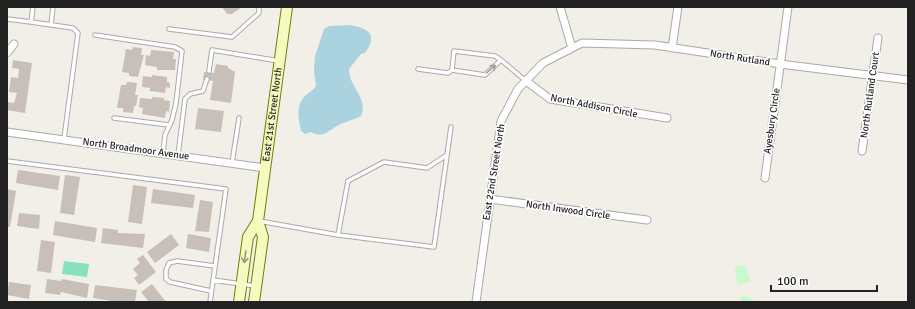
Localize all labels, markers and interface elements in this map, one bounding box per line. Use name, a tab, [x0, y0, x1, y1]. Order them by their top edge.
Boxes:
street label: North Rutland	[709, 47, 771, 69]
street label: North Rutland Court	[858, 51, 882, 139]
one-way arrow	[486, 64, 496, 74]
street label: East 21st Street North	[260, 67, 285, 162]
street label: Ayesbury Circle	[761, 87, 783, 155]
street label: North Addison Circle	[549, 92, 639, 120]
street label: East 22nd Street North	[480, 123, 508, 221]
street label: North Broadmoor Avenue	[82, 136, 190, 162]
street label: North Inwood Circle	[525, 198, 611, 222]
one-way arrow	[241, 250, 249, 263]
scale bar	[771, 267, 877, 293]
text: 100 m	[777, 274, 809, 289]

